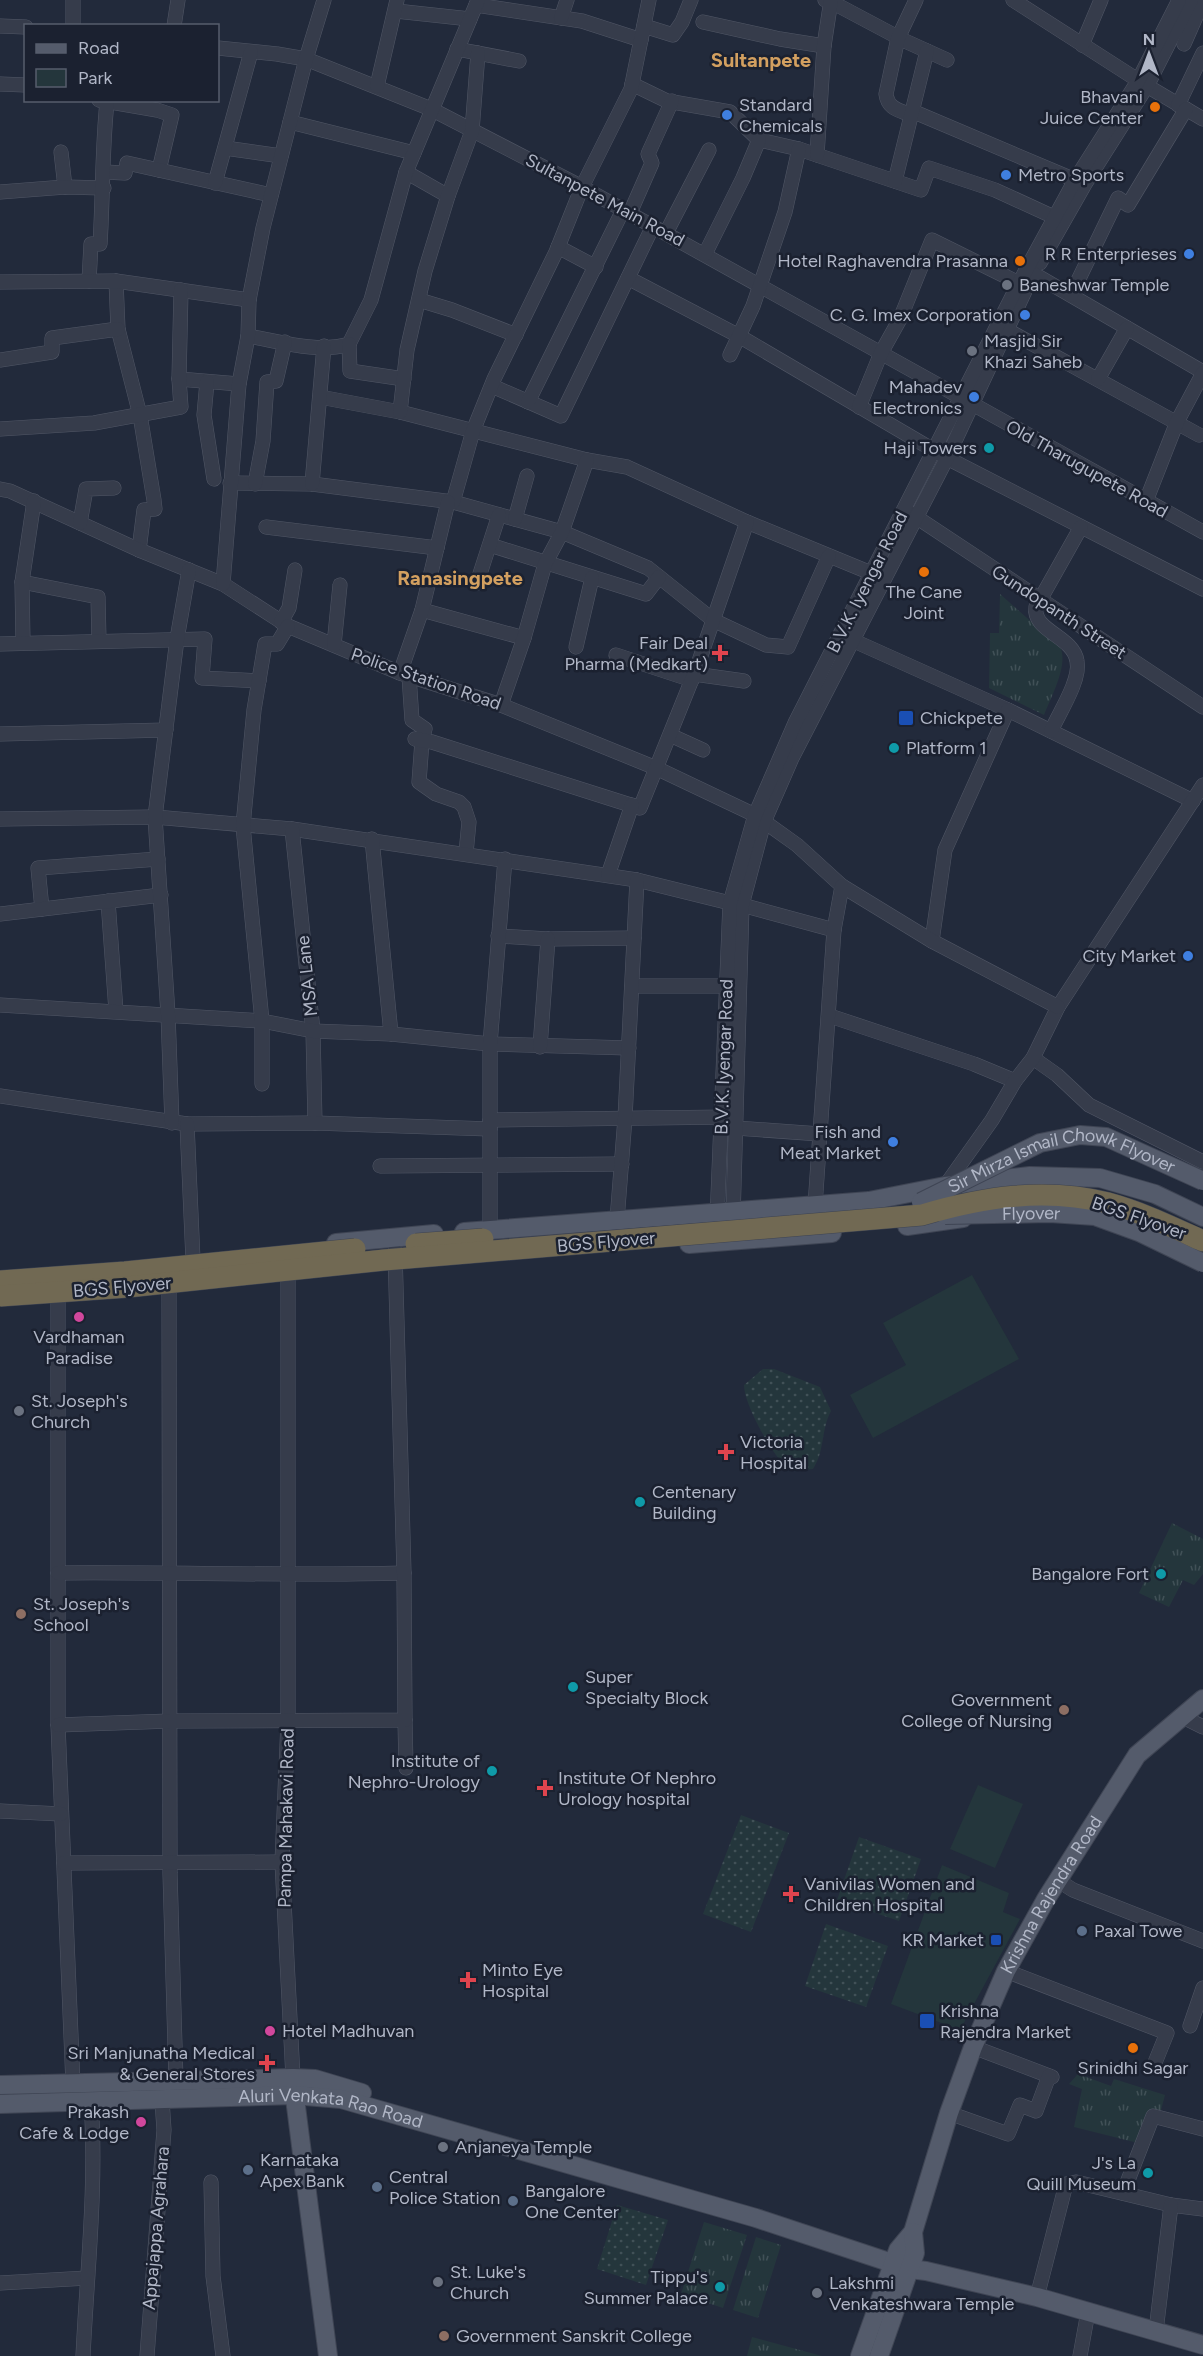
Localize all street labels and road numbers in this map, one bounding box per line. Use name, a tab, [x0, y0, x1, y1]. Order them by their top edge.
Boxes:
street label: Sultanpete Main Road	[522, 149, 688, 251]
street label: Old Tharugupete Road	[1002, 415, 1172, 523]
street label: B.V.K. Iyengar Road	[822, 508, 912, 656]
street label: Gundopanth Street	[987, 560, 1131, 664]
street label: Police Station Road	[348, 643, 504, 715]
street label: MSA Lane	[292, 934, 322, 1018]
street label: B.V.K. Iyengar Road	[710, 979, 738, 1135]
street label: Sir Mirza Ismail Chowk Flyover	[944, 1124, 1179, 1198]
street label: BGS Flyover	[1089, 1192, 1189, 1244]
street label: Flyover	[1002, 1202, 1061, 1225]
street label: BGS Flyover	[556, 1227, 656, 1257]
street label: BGS Flyover	[72, 1272, 172, 1302]
street label: Pampa Mahakavi Road	[273, 1728, 299, 1908]
street label: Krishna Rajendra Road	[996, 1812, 1107, 1978]
street label: Aluri Venkata Rao Road	[238, 2084, 425, 2133]
street label: Appajappa Agrahara	[138, 2145, 174, 2311]

